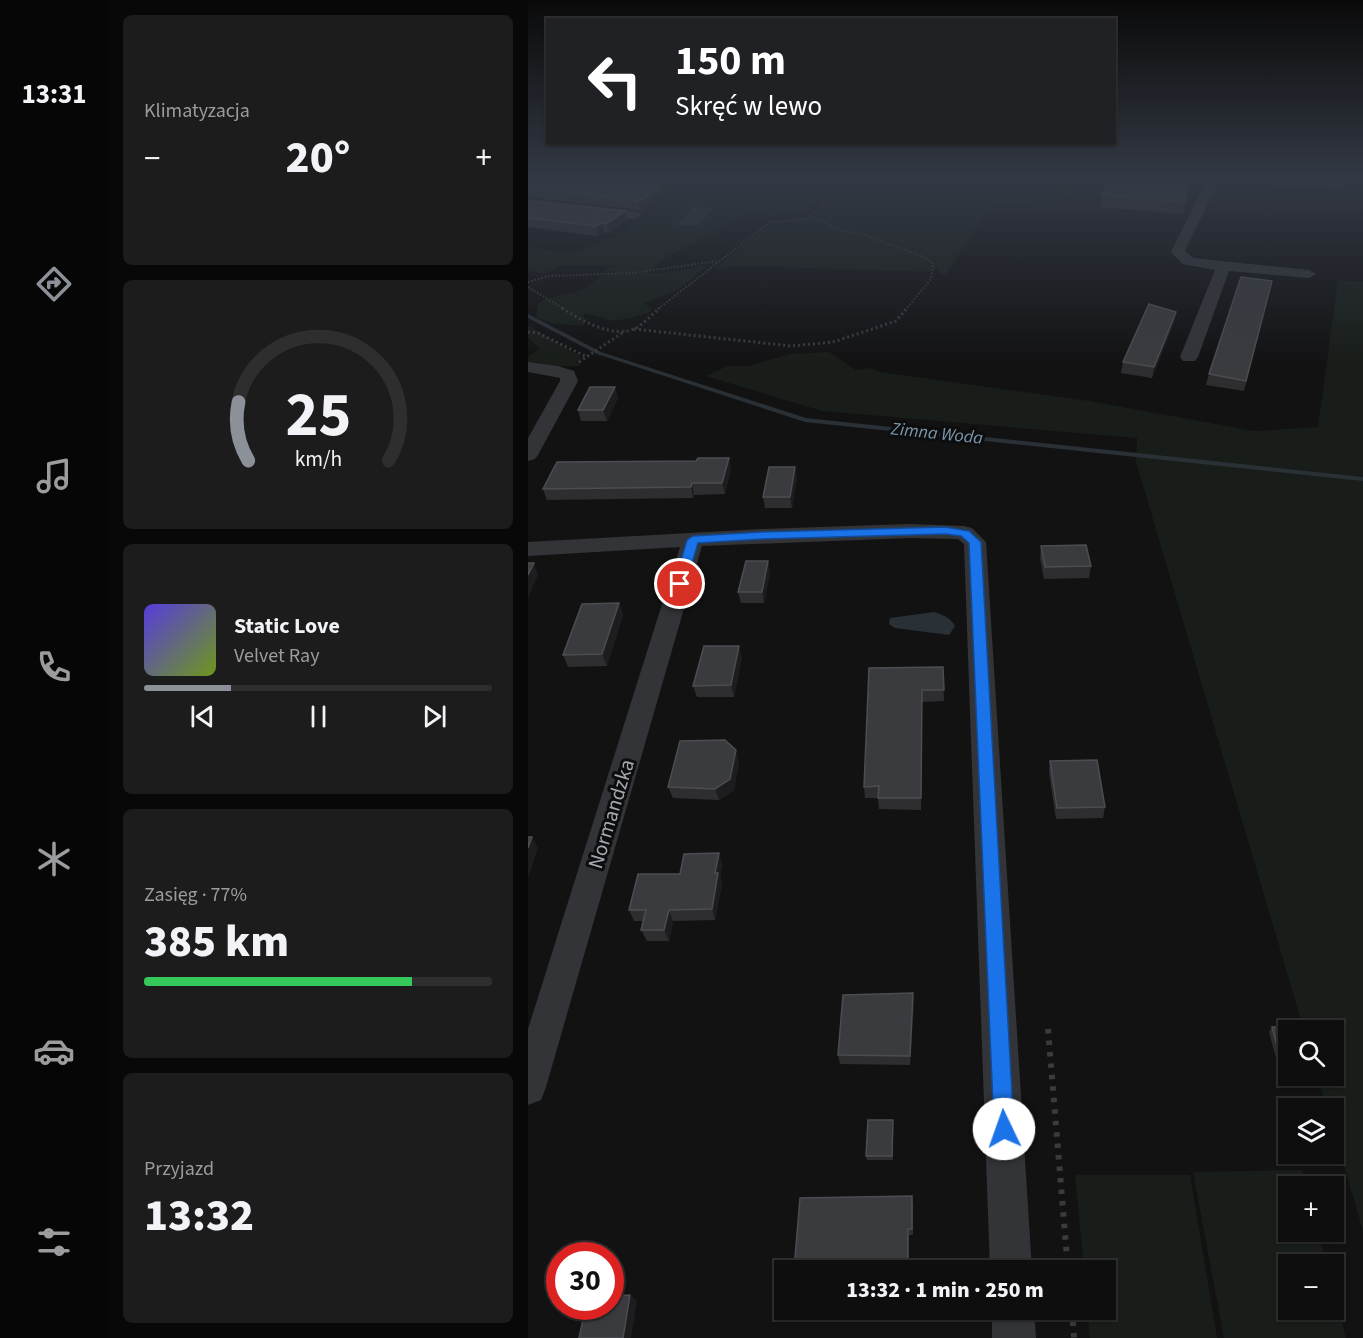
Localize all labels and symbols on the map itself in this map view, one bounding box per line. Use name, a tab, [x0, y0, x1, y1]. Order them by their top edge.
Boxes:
water label: Zimna Woda	[889, 416, 985, 451]
pin	[654, 558, 705, 609]
street label: Normandzka	[580, 756, 642, 872]
position arrow	[972, 1097, 1036, 1161]
speed limit sign: 30	[546, 1242, 624, 1320]

